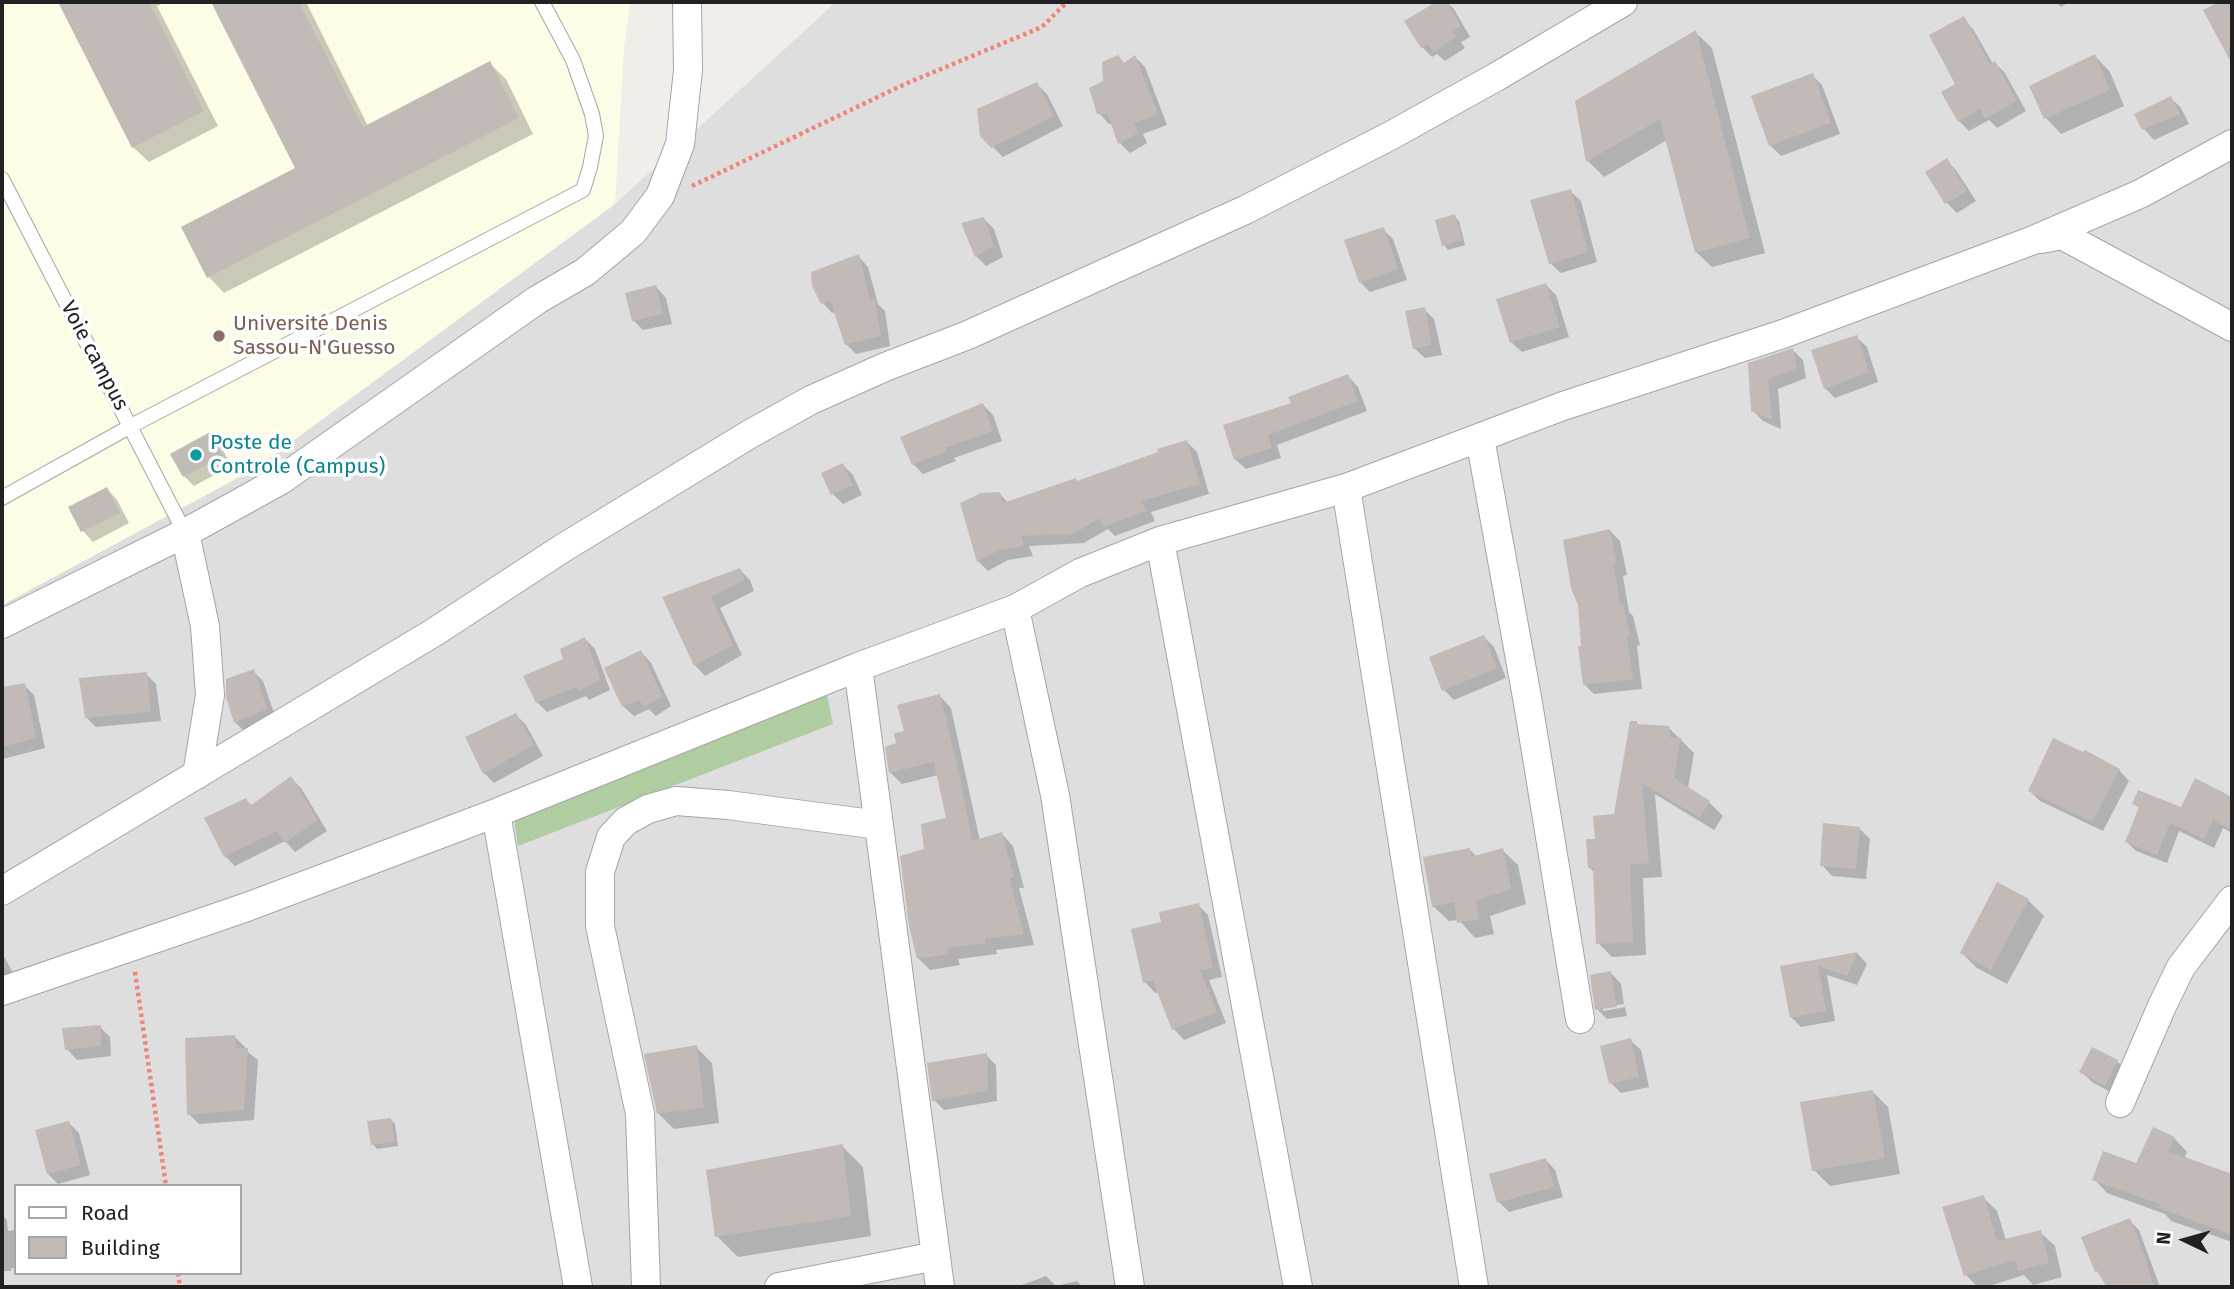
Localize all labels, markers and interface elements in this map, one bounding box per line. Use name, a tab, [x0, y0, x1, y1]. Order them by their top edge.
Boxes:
street label: Voie campus	[55, 297, 133, 415]
place label: Université Denis Sassou-N'Guesso	[233, 311, 396, 361]
marker: Université Denis Sassou-N'Guesso	[211, 328, 227, 344]
place label: Poste de Controle (Campus)	[210, 430, 385, 480]
marker: Poste de Controle (Campus)	[188, 447, 204, 463]
legend	[14, 1184, 242, 1275]
text: Road	[81, 1200, 129, 1226]
north arrow	[2150, 1205, 2220, 1275]
text: N	[2152, 1231, 2176, 1245]
text: Building	[81, 1235, 160, 1261]

